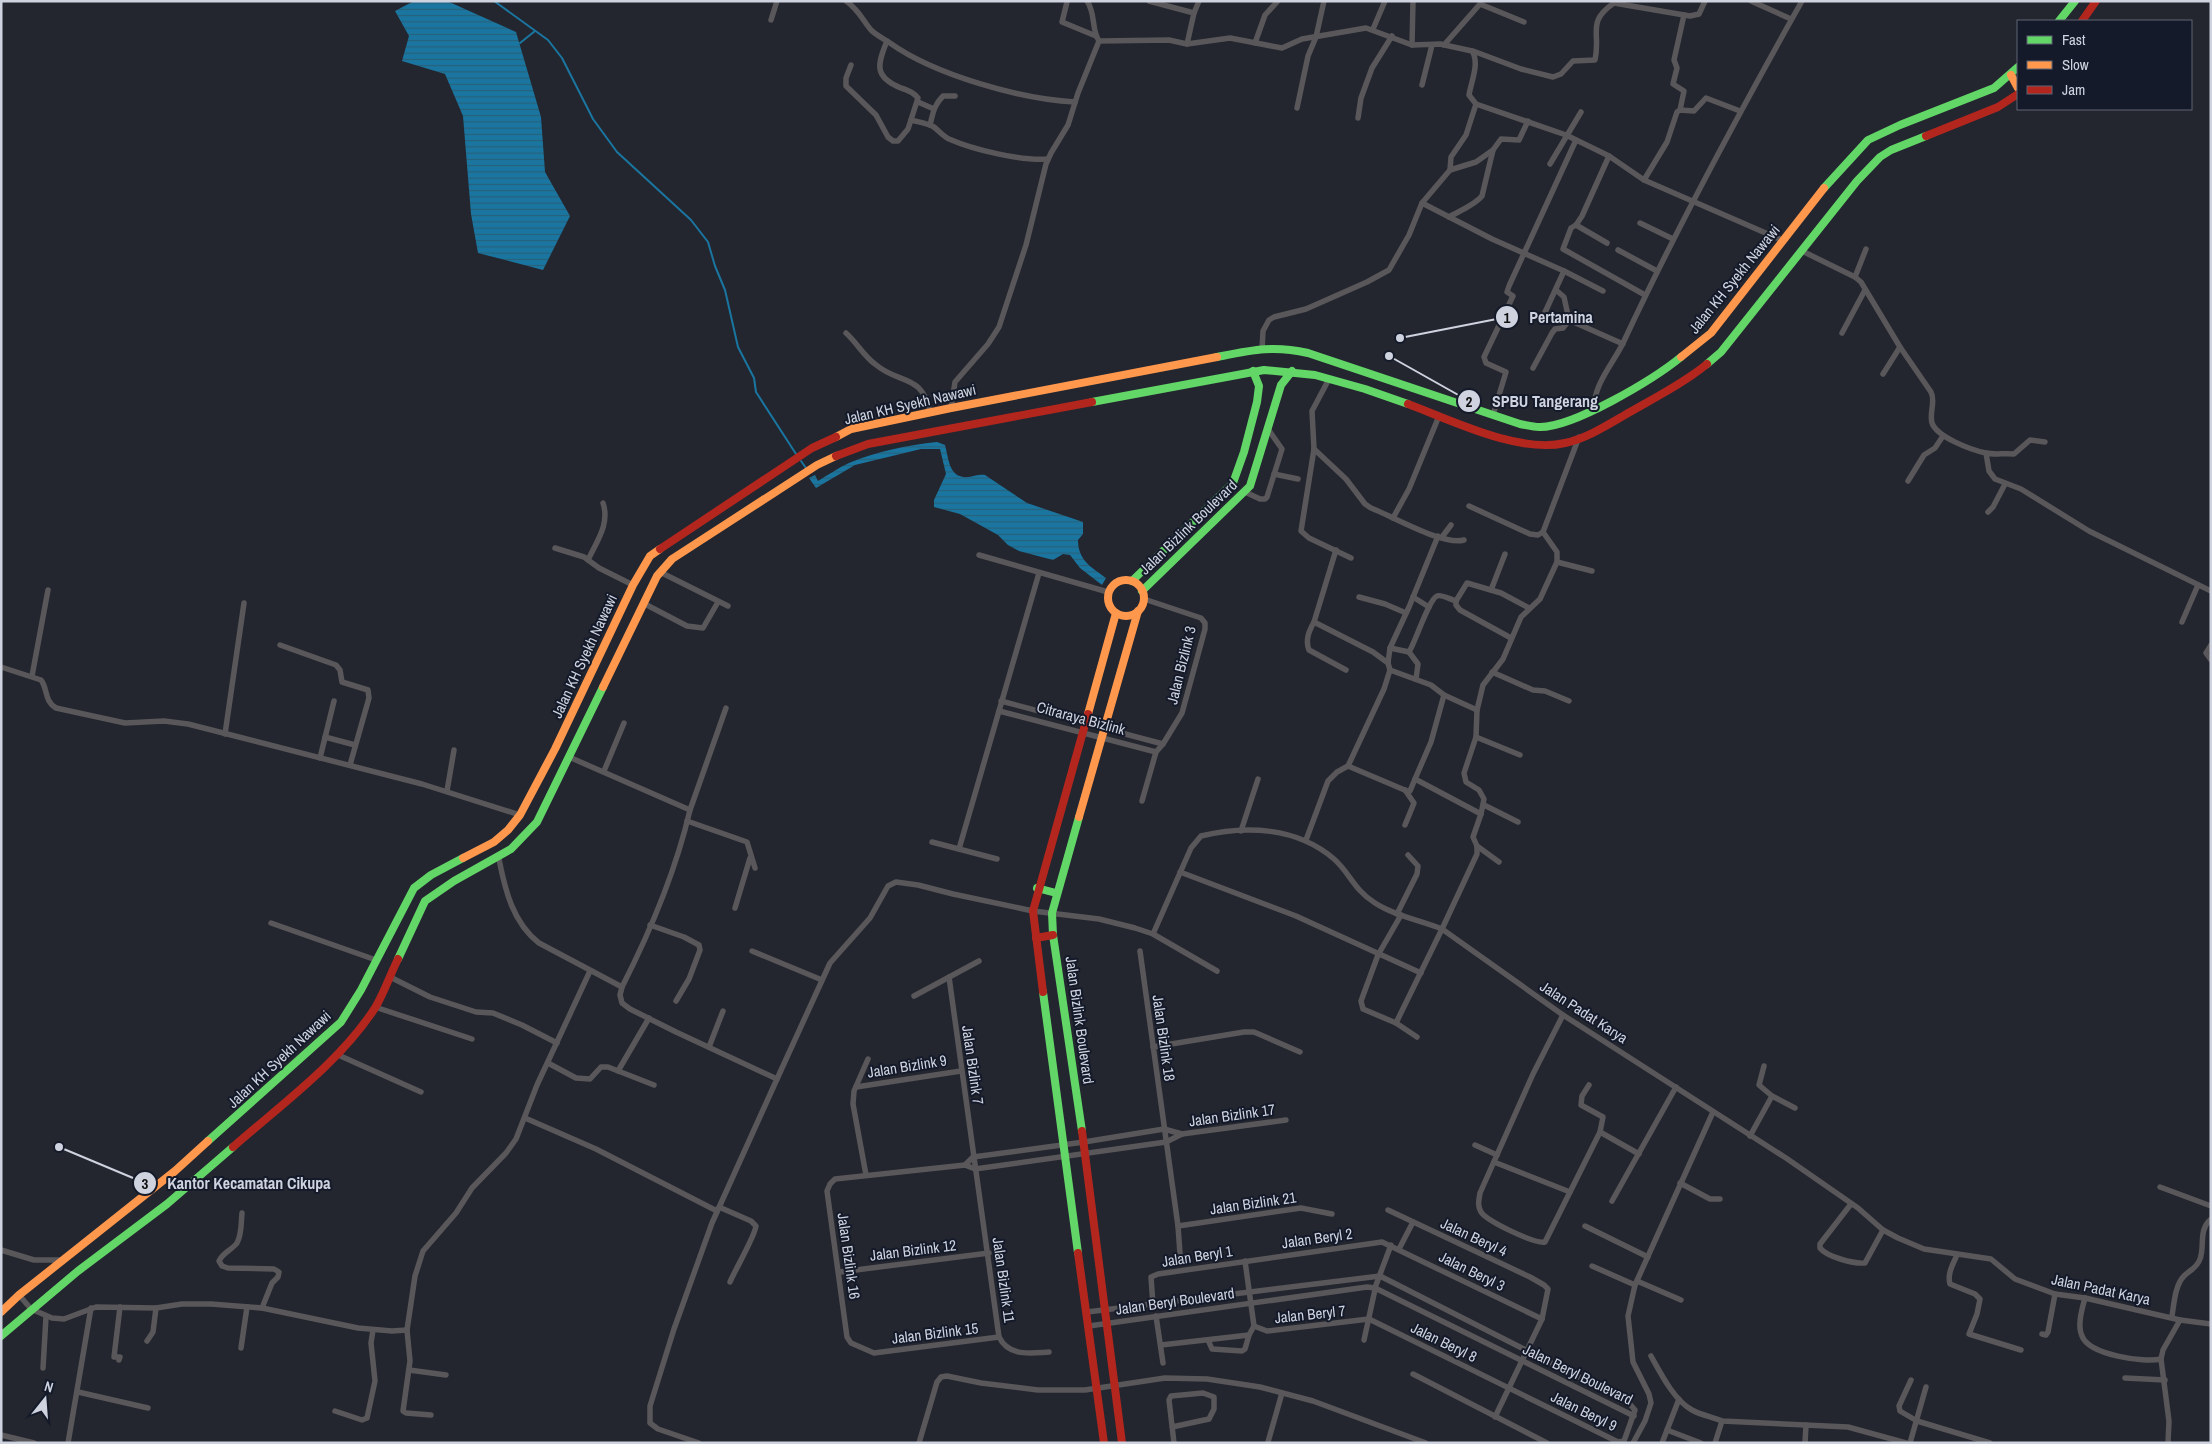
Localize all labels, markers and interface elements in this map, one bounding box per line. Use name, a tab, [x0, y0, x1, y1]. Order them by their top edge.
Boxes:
legend	[2017, 20, 2192, 110]
text: Fast	[2062, 29, 2086, 50]
text: Slow	[2062, 54, 2089, 75]
text: Jam	[2062, 79, 2085, 100]
street label: Jalan KH Syekh Nawawi	[1683, 220, 1785, 338]
callout: Pertamina	[1495, 302, 1603, 333]
text: Pertamina	[1529, 306, 1593, 328]
text: 1	[1504, 307, 1511, 328]
street label: Jalan KH Syekh Nawawi	[842, 379, 978, 429]
callout: SPBU Tangerang	[1457, 386, 1608, 417]
text: SPBU Tangerang	[1492, 390, 1598, 412]
text: 2	[1466, 391, 1473, 412]
street label: Jalan Bizlink Boulevard	[1134, 475, 1242, 579]
street label: Jalan KH Syekh Nawawi	[546, 591, 622, 721]
street label: Jalan Bizlink 3	[1161, 623, 1201, 706]
street label: Citraraya Bizlink	[1034, 696, 1128, 740]
street label: Jalan Bizlink Boulevard	[1061, 955, 1099, 1085]
street label: Jalan Padat Karya	[1536, 976, 1632, 1048]
street label: Jalan Bizlink 18	[1148, 994, 1180, 1083]
street label: Jalan KH Syekh Nawawi	[223, 1005, 335, 1113]
street label: Jalan Bizlink 7	[957, 1024, 989, 1106]
street label: Jalan Bizlink 9	[866, 1049, 948, 1083]
street label: Jalan Bizlink 17	[1188, 1099, 1277, 1131]
callout: Kantor Kecamatan Cikupa	[133, 1168, 341, 1199]
text: Kantor Kecamatan Cikupa	[167, 1172, 331, 1194]
text: 3	[142, 1173, 149, 1194]
street label: Jalan Bizlink 21	[1209, 1187, 1298, 1219]
street label: Jalan Bizlink 16	[833, 1212, 865, 1301]
street label: Jalan Beryl 4	[1437, 1212, 1511, 1262]
street label: Jalan Beryl 2	[1280, 1223, 1354, 1253]
street label: Jalan Bizlink 12	[869, 1234, 958, 1266]
street label: Jalan Bizlink 11	[988, 1236, 1020, 1324]
street label: Jalan Beryl 1	[1160, 1240, 1234, 1272]
street label: Jalan Beryl 3	[1435, 1246, 1509, 1296]
street label: Jalan Padat Karya	[2050, 1268, 2152, 1310]
street label: Jalan Beryl Boulevard	[1114, 1282, 1236, 1320]
street label: Jalan Beryl 7	[1274, 1300, 1347, 1328]
street label: Jalan Bizlink 15	[891, 1317, 980, 1349]
street label: Jalan Beryl 8	[1407, 1317, 1481, 1367]
street label: Jalan Beryl Boulevard	[1520, 1338, 1636, 1410]
north arrow	[20, 1374, 70, 1424]
text: N	[42, 1377, 55, 1396]
street label: Jalan Beryl 9	[1547, 1386, 1621, 1436]

